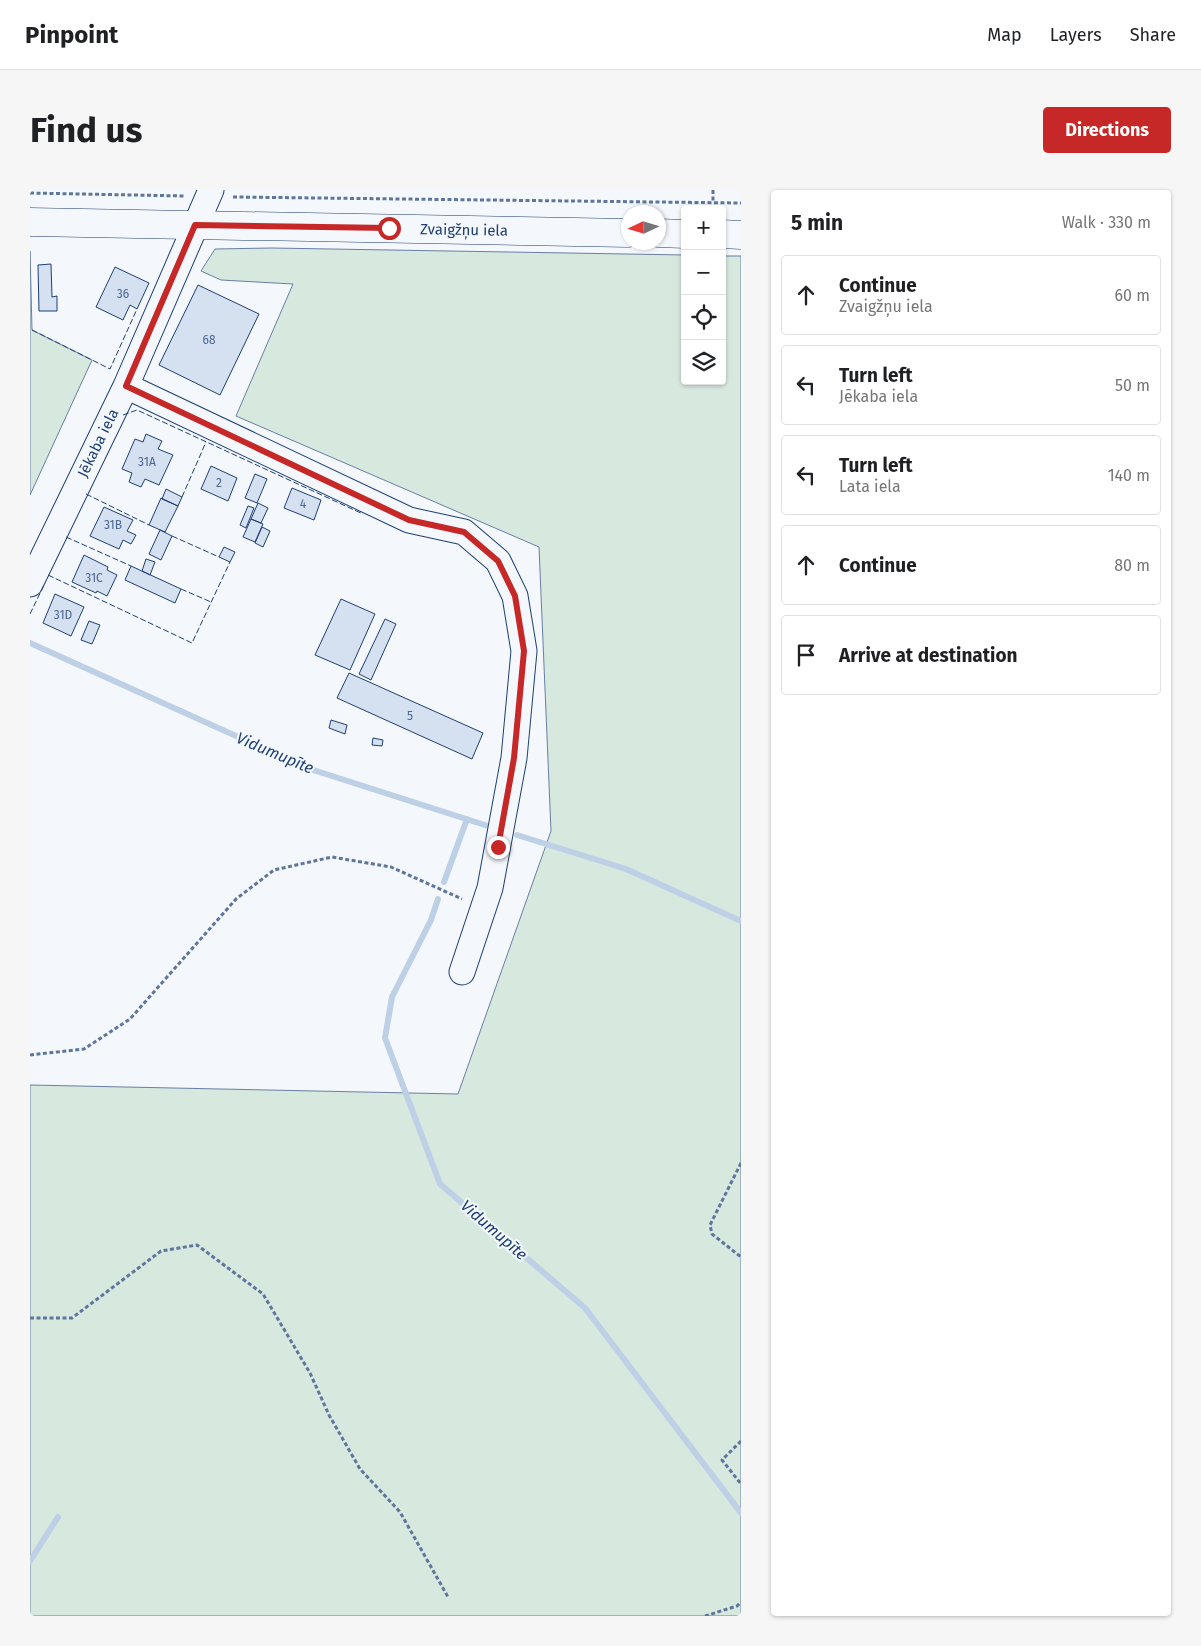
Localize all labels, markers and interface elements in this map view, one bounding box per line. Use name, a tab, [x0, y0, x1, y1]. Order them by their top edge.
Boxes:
text: Pinpoint	[25, 21, 118, 49]
text: Map	[987, 24, 1022, 46]
text: Layers	[1050, 24, 1102, 46]
text: Share	[1130, 24, 1176, 46]
button: Directions	[1043, 107, 1171, 153]
text: Find us	[30, 109, 142, 151]
north arrow	[621, 205, 666, 250]
map controls	[681, 205, 726, 385]
button: +	[681, 205, 726, 250]
text: 5 min	[791, 210, 843, 236]
text: Walk · 330 m	[1062, 213, 1151, 232]
route start	[378, 217, 401, 240]
street label: Zvaigžņu iela	[420, 220, 508, 241]
button: −	[681, 250, 726, 295]
text: Continue	[839, 274, 917, 297]
icon: ahead	[792, 281, 820, 309]
text: 60 m	[1115, 286, 1150, 305]
house number: 36	[117, 287, 129, 301]
button: locate	[681, 295, 726, 340]
text: Zvaigžņu iela	[839, 297, 933, 316]
house number: 68	[202, 333, 216, 347]
button: layers	[681, 340, 726, 385]
text: Turn left	[839, 364, 913, 387]
icon: left	[792, 371, 820, 399]
text: 50 m	[1115, 376, 1150, 395]
text: Jēkaba iela	[839, 387, 918, 406]
street label: Jēkaba iela	[74, 406, 122, 480]
text: Turn left	[839, 454, 913, 477]
house number: 31A	[138, 455, 156, 469]
icon: left	[792, 461, 820, 489]
text: 140 m	[1108, 466, 1150, 485]
house number: 2	[216, 476, 222, 490]
text: Lata iela	[839, 477, 901, 496]
house number: 4	[300, 497, 307, 511]
house number: 31B	[104, 518, 122, 532]
icon: ahead	[792, 551, 820, 579]
text: Continue	[839, 554, 917, 577]
text: 80 m	[1114, 556, 1150, 575]
house number: 31C	[85, 571, 103, 585]
house number: 31D	[54, 608, 73, 622]
icon: arrive	[792, 641, 820, 669]
text: Arrive at destination	[839, 644, 1018, 667]
house number: 5	[407, 709, 413, 723]
water label: Vidumupīte	[234, 728, 316, 778]
route end	[487, 836, 510, 859]
water label: Vidumupīte	[457, 1196, 531, 1264]

